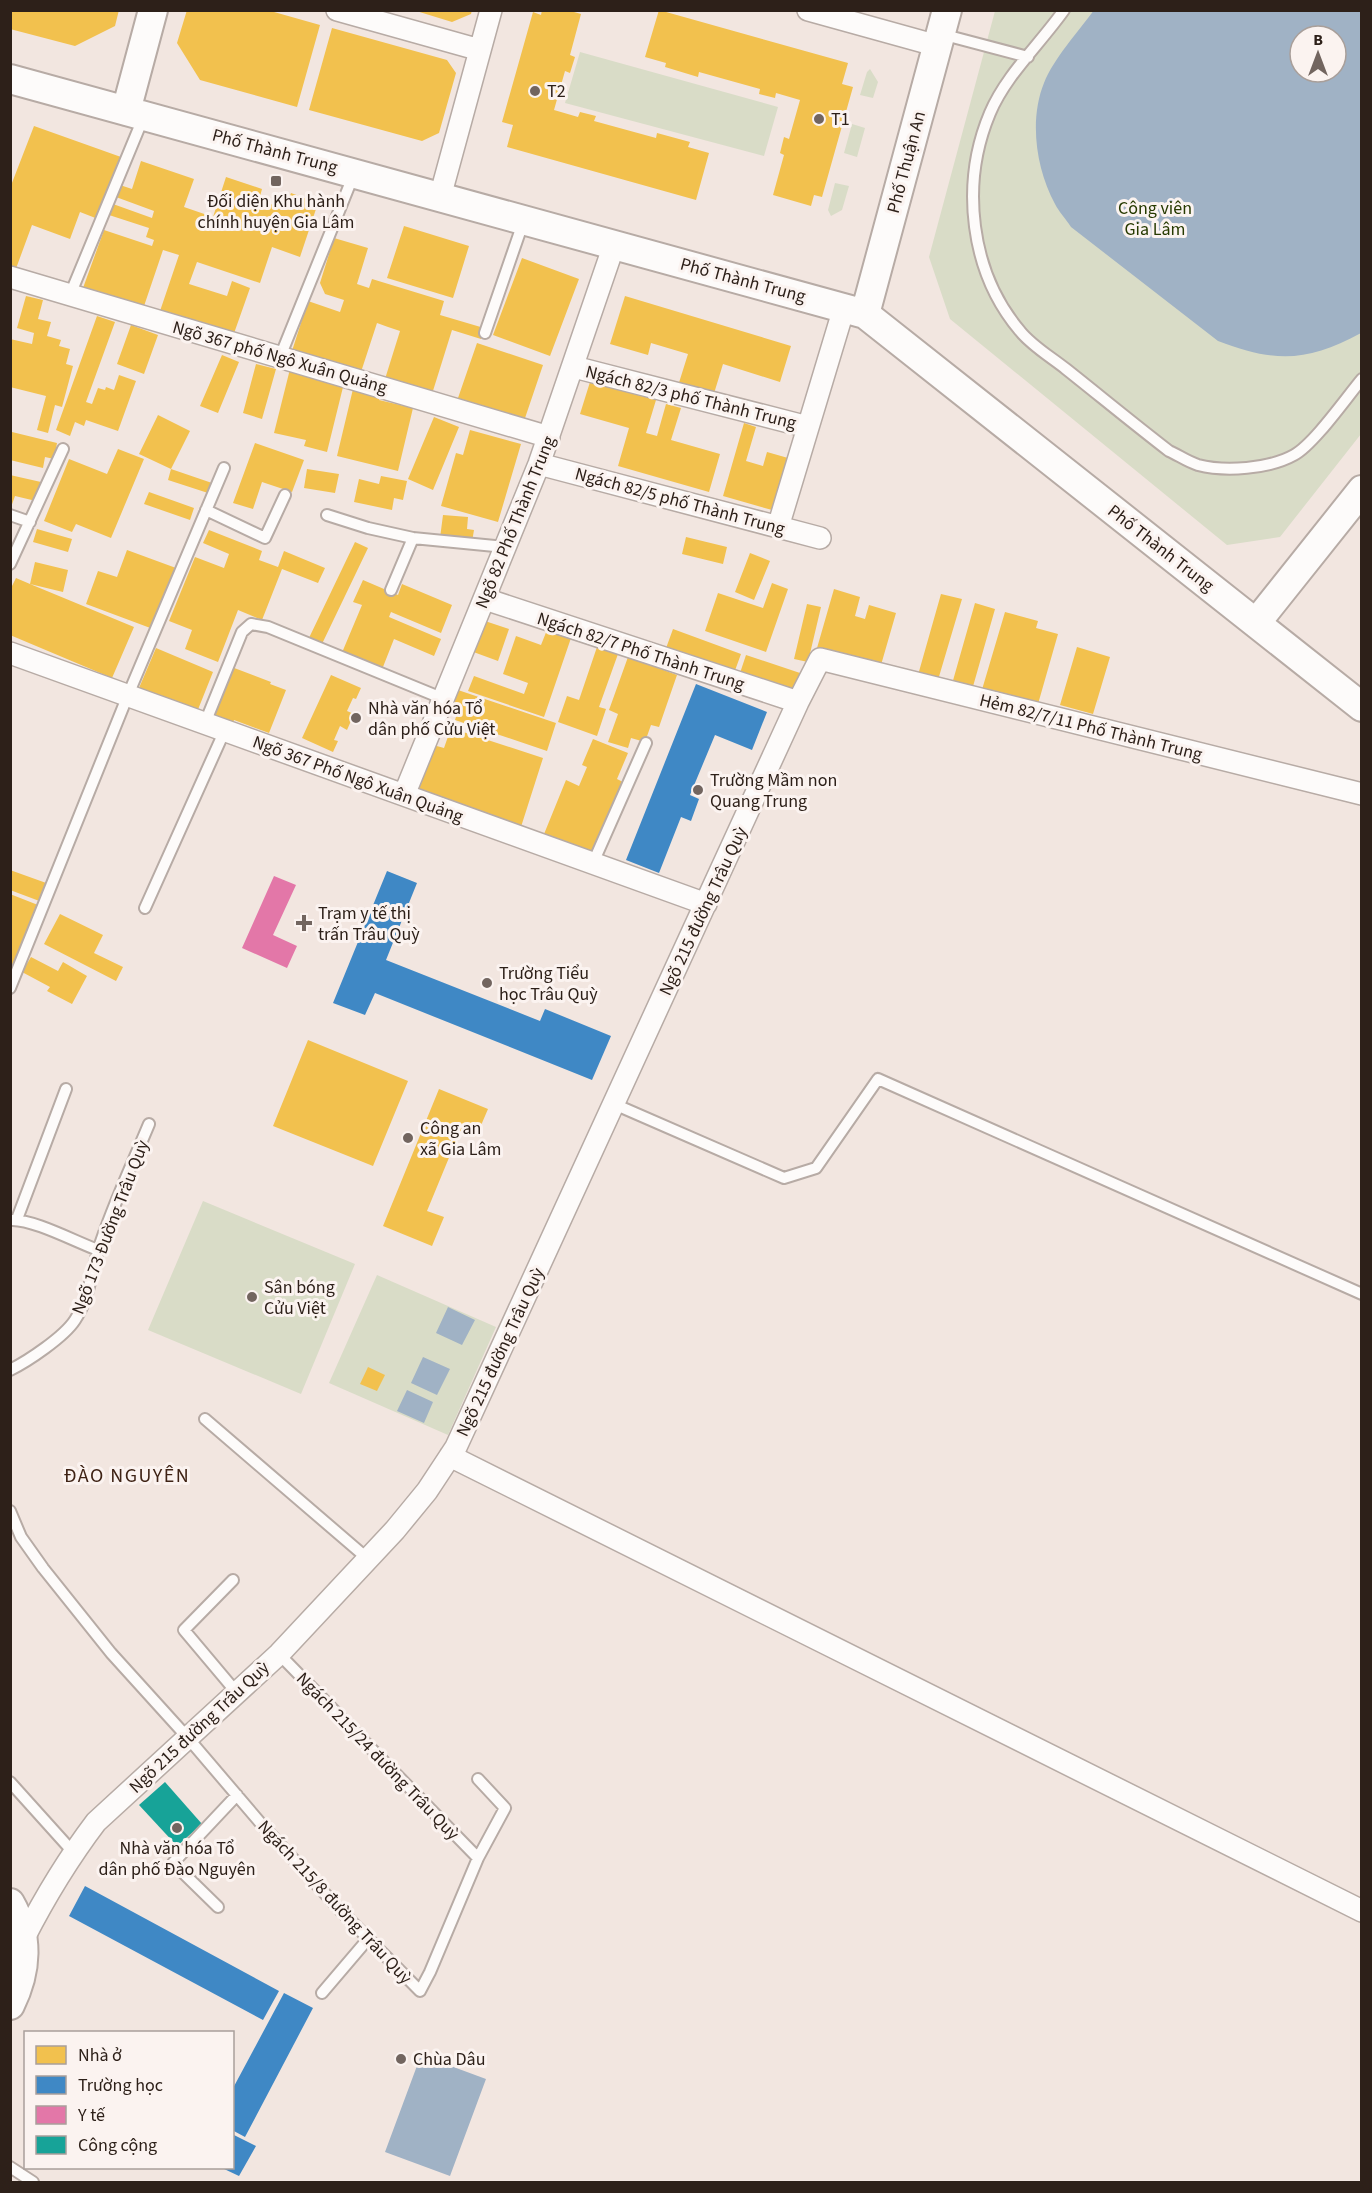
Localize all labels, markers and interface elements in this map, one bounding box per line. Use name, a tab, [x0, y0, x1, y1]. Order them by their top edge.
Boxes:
north arrow	[1288, 24, 1348, 84]
text: B	[1313, 29, 1323, 51]
place label: T2	[547, 79, 566, 104]
marker: T2	[528, 84, 542, 98]
place label: T1	[831, 107, 850, 132]
street label: Phố Thuận An	[881, 108, 932, 216]
marker: T1	[812, 112, 826, 126]
street label: Phố Thành Trung	[209, 123, 340, 180]
marker: Đối diện Khu hành chính huyện Gia Lâm	[269, 174, 283, 188]
place label: Đối diện Khu hành chính huyện Gia Lâm	[198, 189, 354, 235]
park label: Công viên Gia Lâm	[1118, 196, 1192, 242]
street label: Phố Thành Trung	[677, 252, 808, 309]
street label: Ngõ 367 phố Ngô Xuân Quảng	[170, 315, 390, 400]
street label: Ngách 82/3 phố Thành Trung	[583, 359, 799, 436]
street label: Ngõ 82 Phố Thành Trung	[469, 432, 562, 612]
street label: Ngách 82/5 phố Thành Trung	[572, 461, 788, 542]
street label: Phố Thành Trung	[1102, 499, 1219, 598]
street label: Ngách 82/7 Phố Thành Trung	[534, 606, 748, 697]
street label: Hẻm 82/7/11 Phố Thành Trung	[977, 688, 1205, 767]
place label: Nhà văn hóa Tổ dân phố Cửu Việt	[368, 696, 495, 742]
marker: Nhà văn hóa Tổ dân phố Cửu Việt	[349, 711, 363, 725]
street label: Ngõ 367 Phố Ngô Xuân Quảng	[249, 730, 467, 829]
place label: Trường Mầm non Quang Trung	[710, 768, 837, 814]
marker: Trường Mầm non Quang Trung	[691, 783, 705, 797]
street label: Ngõ 215 đường Trâu Quỳ	[653, 822, 754, 1000]
place label: Trạm y tế thị trấn Trâu Quỳ	[318, 901, 420, 947]
marker: Trạm y tế thị trấn Trâu Quỳ	[295, 914, 313, 932]
place label: Trường Tiểu học Trâu Quỳ	[499, 961, 598, 1007]
marker: Trường Tiểu học Trâu Quỳ	[480, 976, 494, 990]
place label: Công an xã Gia Lâm	[420, 1116, 501, 1162]
marker: Công an xã Gia Lâm	[401, 1131, 415, 1145]
street label: Ngõ 173 Đường Trâu Quỳ	[66, 1136, 155, 1318]
street label: Ngõ 215 đường Trâu Quỳ	[450, 1263, 551, 1441]
place label: Sân bóng Cửu Việt	[264, 1275, 335, 1321]
marker: Sân bóng Cửu Việt	[245, 1290, 259, 1304]
district label: ĐÀO NGUYÊN	[64, 1462, 190, 1490]
street label: Ngõ 215 đường Trâu Quỳ	[124, 1655, 275, 1799]
street label: Ngách 215/24 đường Trâu Quỳ	[290, 1667, 465, 1846]
street label: Ngách 215/8 đường Trâu Quỳ	[252, 1815, 418, 1990]
marker: Nhà văn hóa Tổ dân phố Đào Nguyên	[170, 1821, 184, 1835]
place label: Nhà văn hóa Tổ dân phố Đào Nguyên	[98, 1836, 256, 1882]
legend	[24, 2031, 234, 2169]
text: Nhà ở	[78, 2043, 122, 2068]
place label: Chùa Dâu	[413, 2047, 485, 2072]
marker: Chùa Dâu	[394, 2052, 408, 2066]
text: Trường học	[78, 2073, 163, 2098]
text: Y tế	[77, 2103, 106, 2128]
text: Công cộng	[78, 2133, 157, 2158]

